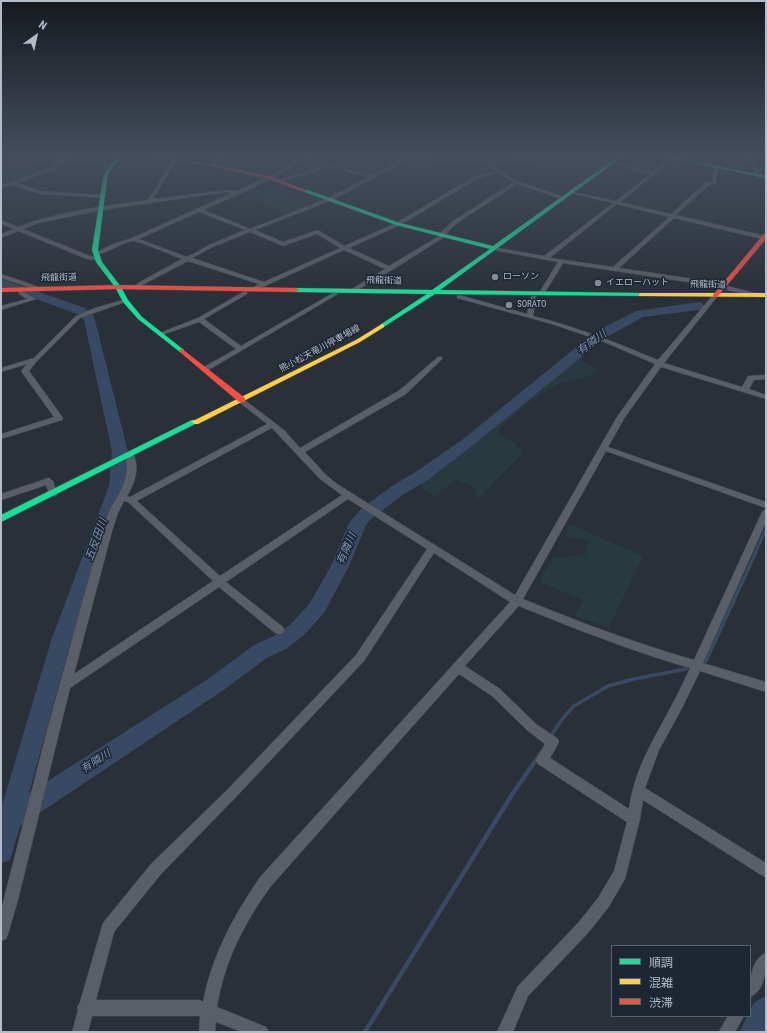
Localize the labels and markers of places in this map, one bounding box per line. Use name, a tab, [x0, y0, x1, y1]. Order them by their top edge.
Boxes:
marker: ローソン	[490, 272, 500, 282]
place label: ローソン	[503, 272, 539, 282]
marker: イエローハット	[593, 278, 603, 288]
place label: イエローハット	[606, 278, 669, 288]
marker: SORATO	[504, 300, 514, 310]
place label: SORATO	[517, 300, 546, 310]

